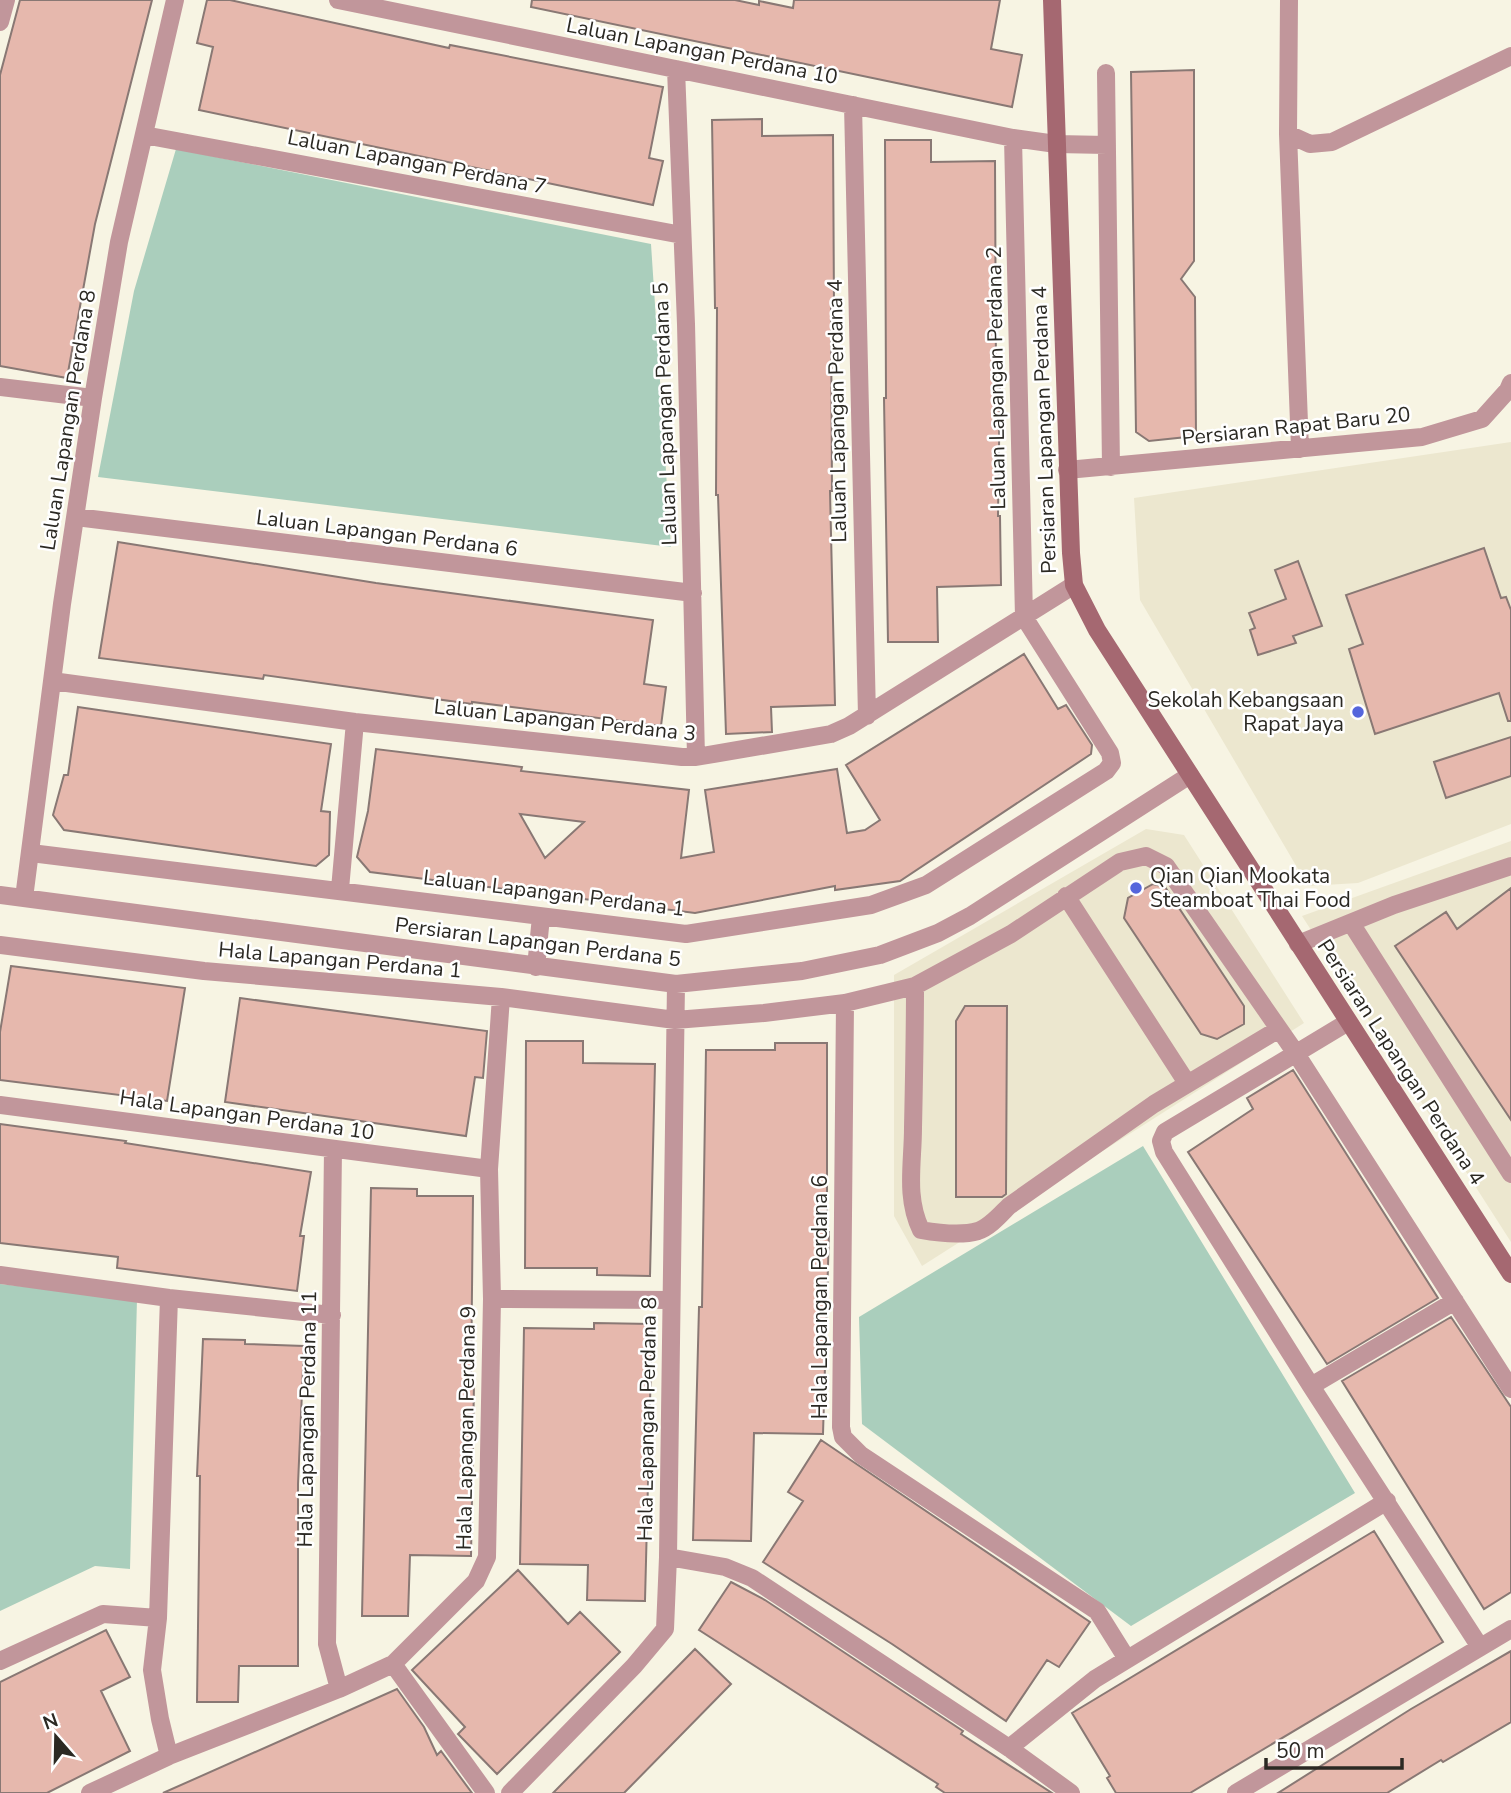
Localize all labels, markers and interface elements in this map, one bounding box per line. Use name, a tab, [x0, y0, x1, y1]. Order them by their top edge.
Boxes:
street label: Laluan Lapangan Perdana 10	[564, 11, 840, 91]
street label: Laluan Lapangan Perdana 7	[285, 123, 549, 201]
street label: Laluan Lapangan Perdana 2	[980, 246, 1012, 510]
street label: Laluan Lapangan Perdana 4	[821, 279, 853, 543]
street label: Laluan Lapangan Perdana 5	[646, 282, 684, 546]
street label: Persiaran Lapangan Perdana 4	[1025, 286, 1063, 574]
street label: Laluan Lapangan Perdana 8	[34, 288, 102, 552]
street label: Persiaran Rapat Baru 20	[1180, 400, 1412, 452]
street label: Laluan Lapangan Perdana 6	[255, 503, 519, 563]
place label: Sekolah Kebangsaan Rapat Jaya	[1147, 686, 1344, 738]
street label: Laluan Lapangan Perdana 3	[433, 692, 697, 748]
marker: Sekolah Kebangsaan Rapat Jaya	[1350, 704, 1366, 720]
place label: Qian Qian Mookata Steamboat Thai Food	[1150, 862, 1351, 914]
street label: Laluan Lapangan Perdana 1	[422, 863, 686, 923]
marker: Qian Qian Mookata Steamboat Thai Food	[1128, 880, 1144, 896]
street label: Persiaran Lapangan Perdana 5	[393, 911, 683, 973]
street label: Persiaran Lapangan Perdana 4	[1311, 934, 1491, 1190]
street label: Hala Lapangan Perdana 1	[217, 935, 463, 985]
street label: Hala Lapangan Perdana 10	[118, 1083, 376, 1147]
street label: Hala Lapangan Perdana 6	[806, 1175, 834, 1419]
street label: Hala Lapangan Perdana 11	[291, 1290, 323, 1548]
street label: Hala Lapangan Perdana 8	[631, 1297, 663, 1541]
street label: Hala Lapangan Perdana 9	[450, 1306, 482, 1550]
north arrow	[21, 1702, 91, 1772]
text: N	[39, 1707, 62, 1737]
scale bar	[1266, 1727, 1402, 1771]
text: 50 m	[1276, 1737, 1325, 1765]

